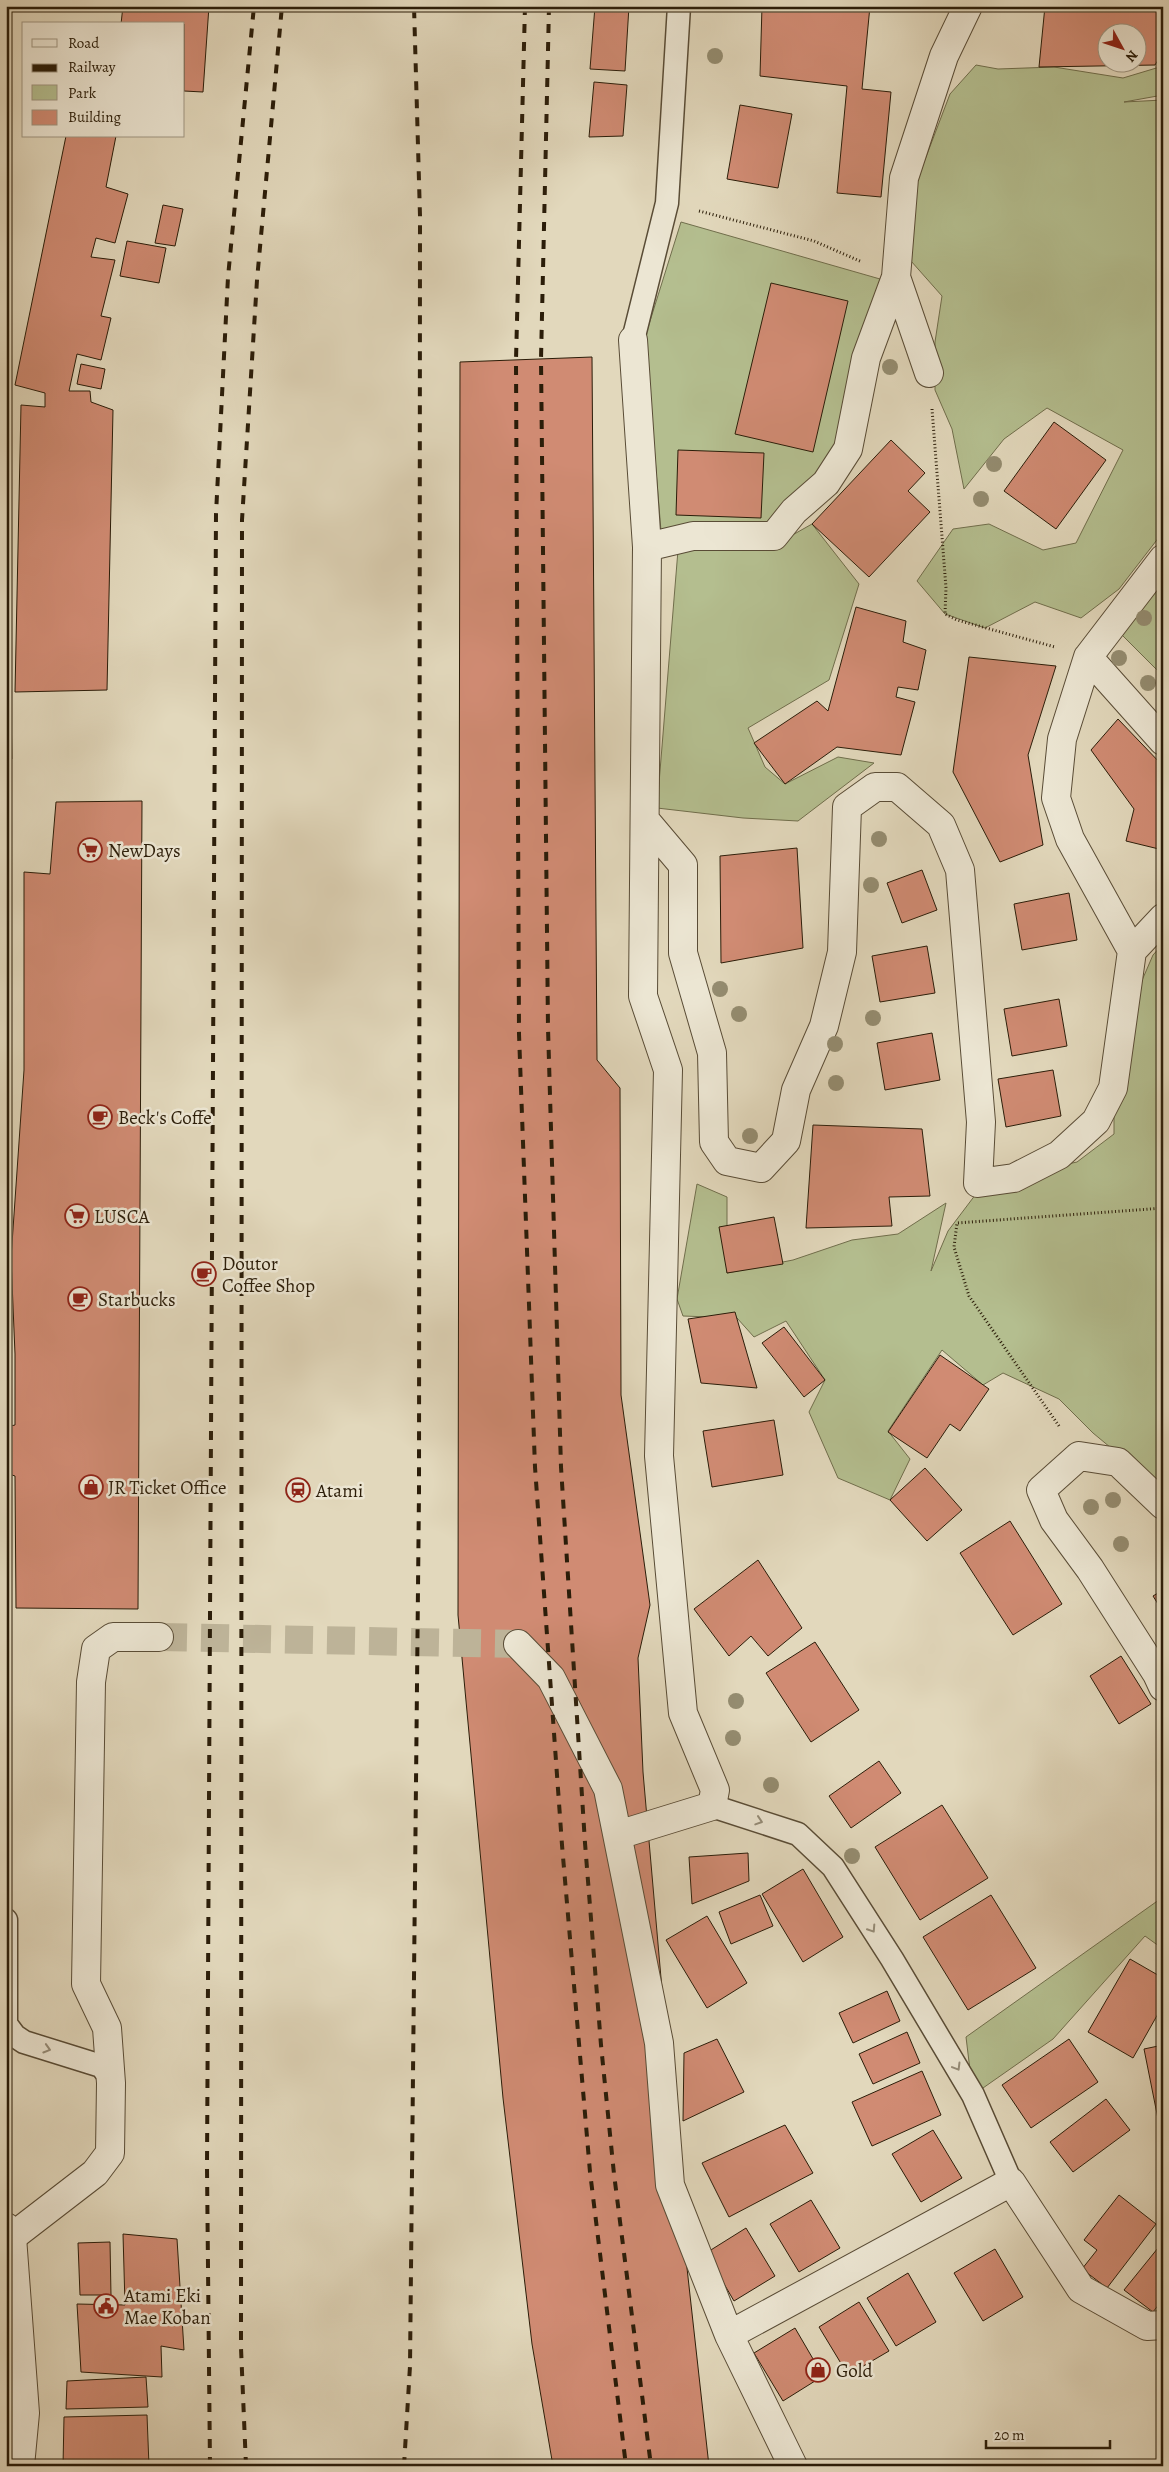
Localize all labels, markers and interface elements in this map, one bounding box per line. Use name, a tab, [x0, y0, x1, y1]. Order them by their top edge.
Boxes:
legend	[22, 22, 185, 138]
north arrow	[1096, 22, 1146, 72]
text: Road	[68, 33, 100, 53]
text: N	[1121, 46, 1142, 66]
text: Railway	[68, 57, 116, 77]
text: Park	[68, 83, 97, 103]
text: Building	[68, 107, 121, 127]
supermarket icon: NewDays	[77, 837, 103, 863]
place label: NewDays	[108, 838, 181, 864]
cafe icon: Beck's Coffe	[87, 1104, 113, 1130]
place label: Beck's Coffe	[118, 1105, 212, 1131]
supermarket icon: LUSCA	[64, 1203, 90, 1229]
place label: LUSCA	[94, 1204, 151, 1230]
place label: Doutor Coffee Shop	[222, 1251, 315, 1299]
cafe icon: Doutor Coffee Shop	[191, 1261, 217, 1287]
cafe icon: Starbucks	[67, 1286, 93, 1312]
place label: Starbucks	[98, 1287, 176, 1313]
shop icon: JR Ticket Office	[78, 1474, 104, 1500]
place label: JR Ticket Office	[108, 1475, 226, 1501]
station icon: Atami	[285, 1477, 311, 1503]
place label: Atami	[315, 1478, 363, 1504]
one-way arrow	[754, 1815, 762, 1825]
one-way arrow	[866, 1923, 876, 1932]
one-way arrow	[42, 2044, 50, 2054]
one-way arrow	[950, 2062, 960, 2071]
place label: Atami Eki Mae Koban	[123, 2283, 211, 2331]
public building icon: Atami Eki Mae Koban	[93, 2293, 119, 2319]
shop icon: Gold	[805, 2357, 831, 2383]
place label: Gold	[836, 2358, 873, 2384]
scale bar	[986, 2417, 1110, 2449]
text: 20 m	[994, 2425, 1025, 2445]

